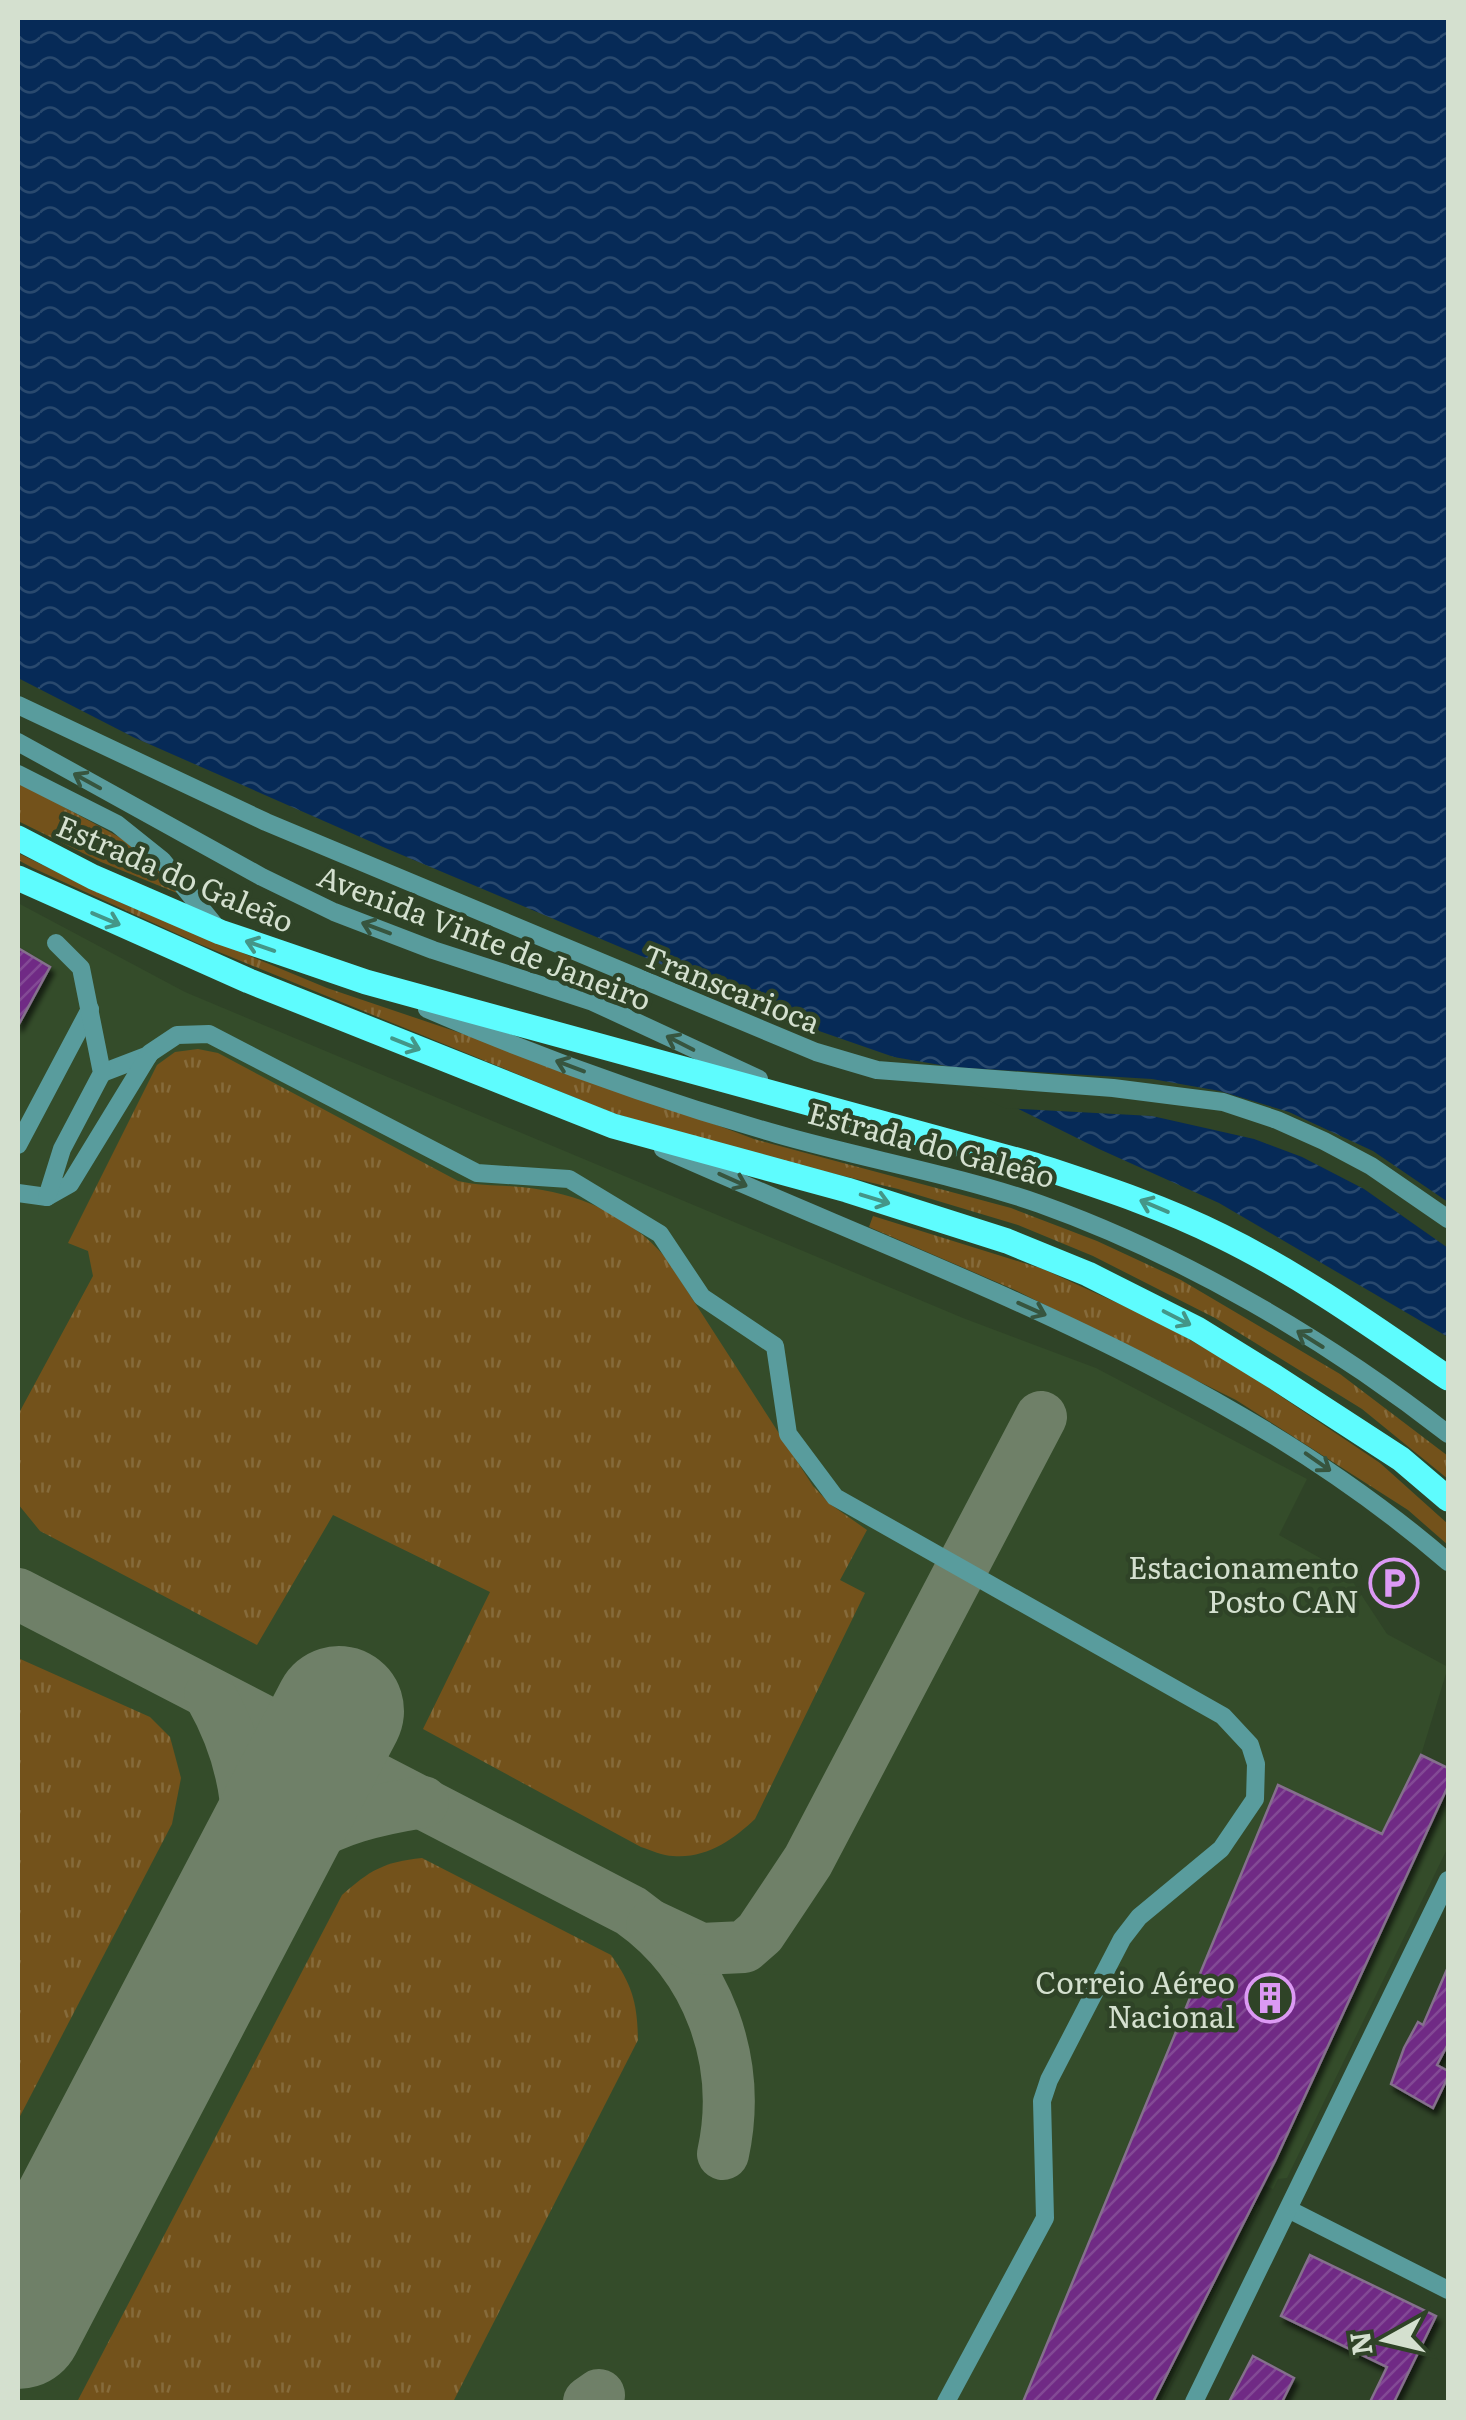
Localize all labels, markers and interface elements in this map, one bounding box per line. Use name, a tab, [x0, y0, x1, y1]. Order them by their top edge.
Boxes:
one-way arrow	[73, 770, 103, 790]
street label: Estrada do Galeão	[51, 802, 301, 942]
street label: Avenida Vinte de Janeiro	[312, 852, 658, 1020]
one-way arrow	[90, 911, 121, 929]
one-way arrow	[362, 918, 392, 936]
street label: Transcarioca	[636, 931, 828, 1043]
one-way arrow	[245, 935, 277, 953]
one-way arrow	[665, 1033, 695, 1052]
one-way arrow	[390, 1036, 421, 1054]
one-way arrow	[555, 1056, 586, 1074]
street label: Estrada do Galeão	[804, 1089, 1060, 1197]
one-way arrow	[717, 1172, 747, 1191]
one-way arrow	[859, 1191, 890, 1209]
one-way arrow	[1139, 1196, 1170, 1214]
one-way arrow	[1016, 1301, 1047, 1319]
one-way arrow	[1161, 1309, 1191, 1328]
one-way arrow	[1297, 1329, 1325, 1349]
one-way arrow	[1304, 1451, 1332, 1472]
place label: Estacionamento Posto CAN	[1128, 1544, 1359, 1622]
parking icon: Estacionamento Posto CAN	[1368, 1557, 1420, 1609]
place label: Correio Aéreo Nacional	[1035, 1959, 1235, 2037]
building icon: Correio Aéreo Nacional	[1244, 1972, 1296, 2024]
north arrow	[1336, 2290, 1436, 2390]
text: N	[1337, 2329, 1382, 2358]

